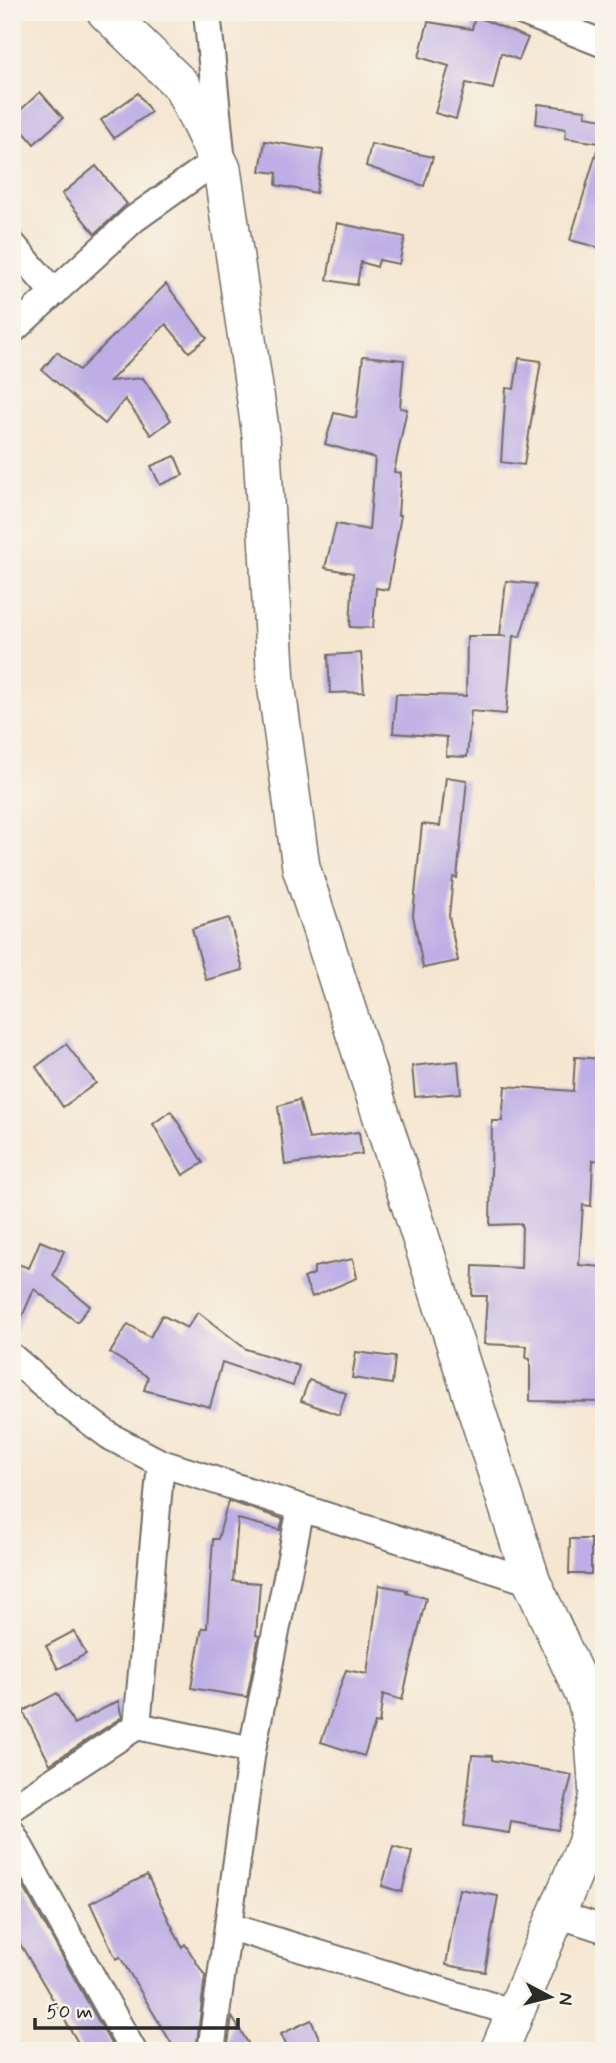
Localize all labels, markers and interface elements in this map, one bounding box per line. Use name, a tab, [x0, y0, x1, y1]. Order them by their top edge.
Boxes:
north arrow	[514, 1962, 584, 2032]
scale bar	[35, 1986, 238, 2030]
text: N	[552, 1991, 579, 2007]
text: 50 m	[46, 1998, 93, 2026]

